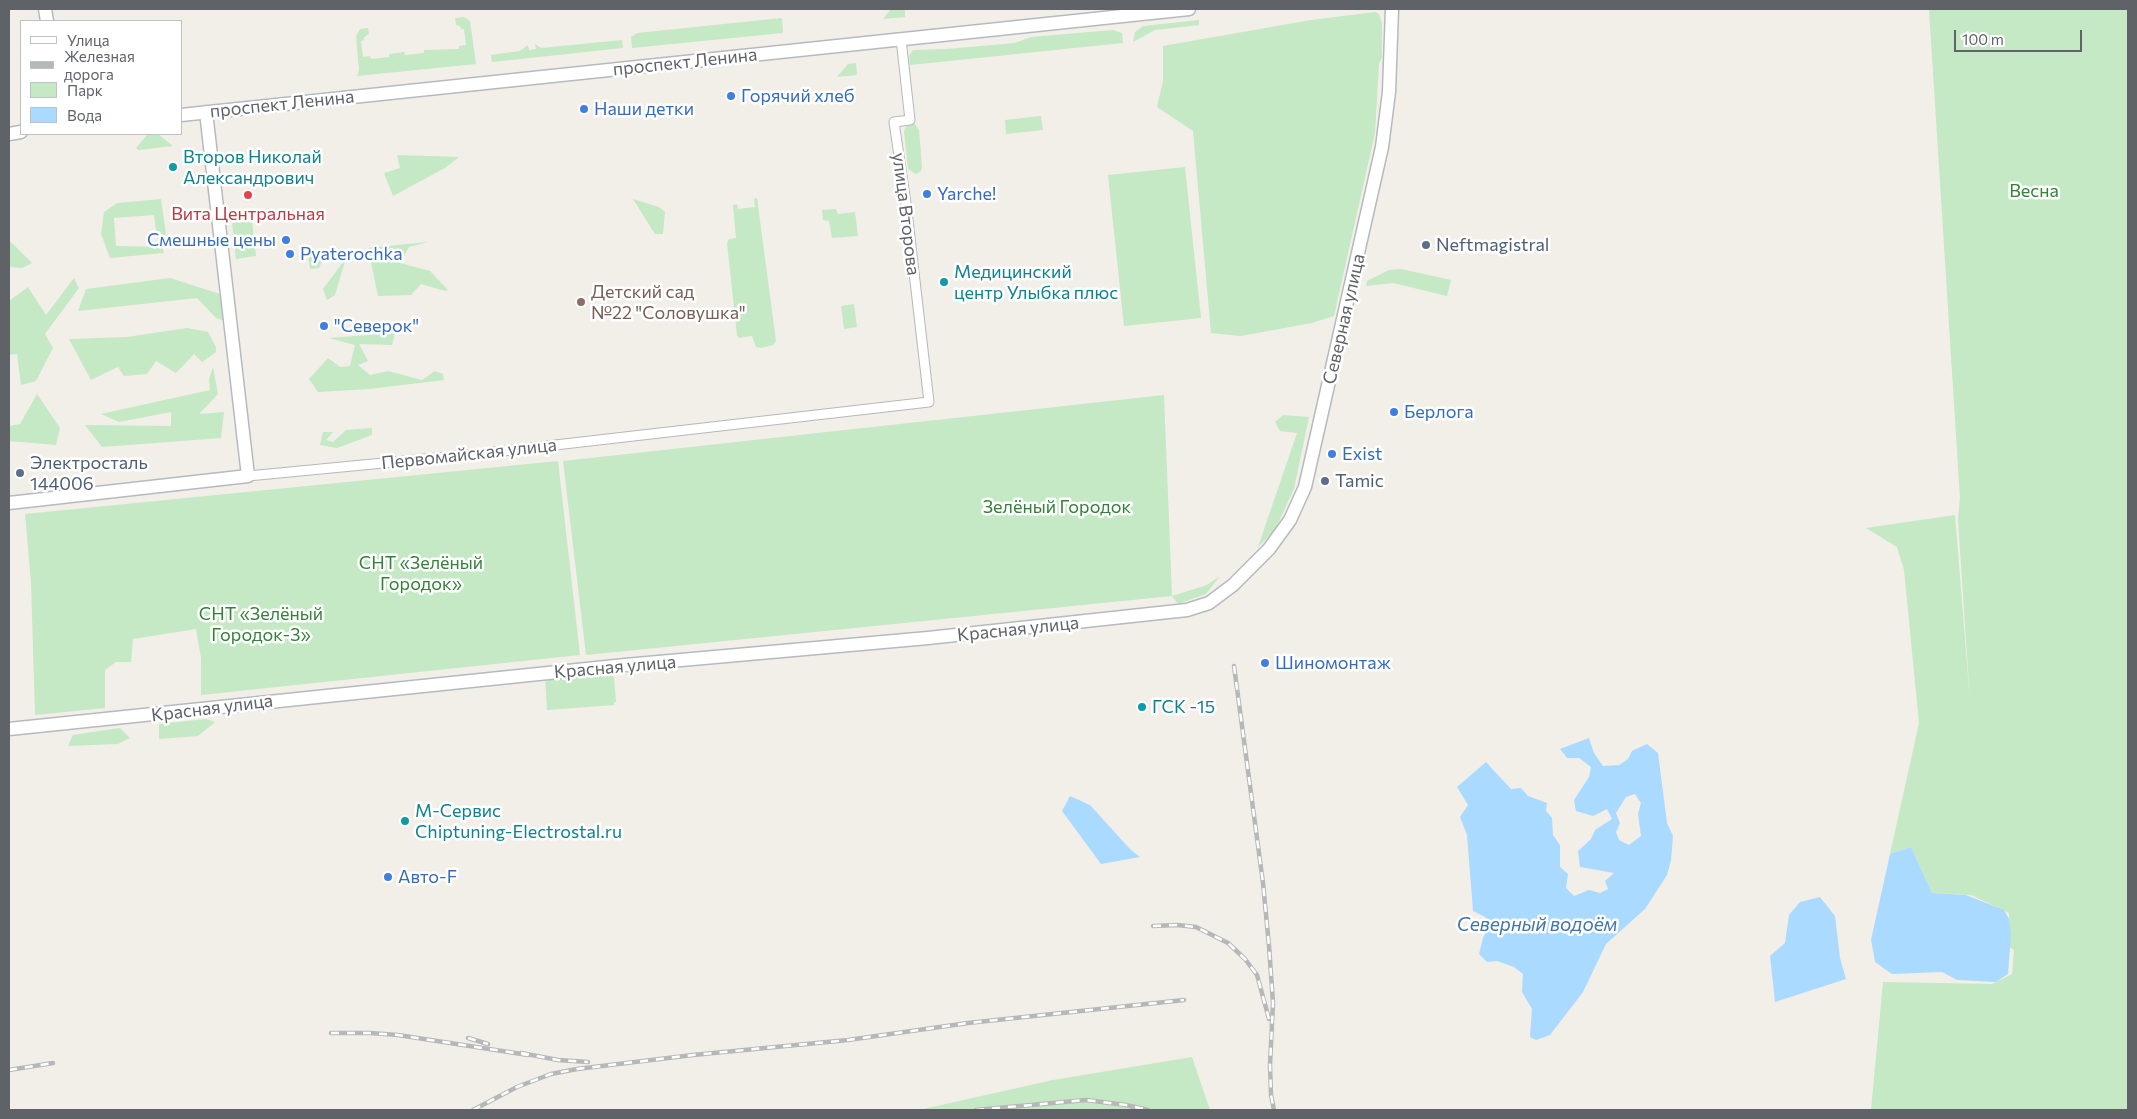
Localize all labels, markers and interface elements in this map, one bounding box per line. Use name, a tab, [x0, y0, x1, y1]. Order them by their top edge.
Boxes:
legend	[20, 20, 182, 135]
scale bar	[1957, 20, 2084, 52]
text: 100 m	[1962, 30, 2004, 48]
text: Улица	[67, 31, 109, 49]
street label: проспект Ленина	[612, 44, 758, 80]
text: Железная дорога	[64, 47, 135, 83]
text: Парк	[67, 81, 103, 99]
place label: Горячий хлеб	[741, 85, 855, 107]
street label: проспект Ленина	[209, 86, 355, 122]
marker: Горячий хлеб	[725, 90, 737, 102]
place label: Наши детки	[594, 98, 694, 120]
marker: Наши детки	[578, 103, 590, 115]
text: Вода	[67, 106, 102, 124]
place label: Второв Николай Александрович	[183, 146, 322, 188]
street label: улица Второва	[888, 151, 924, 277]
marker: Второв Николай Александрович	[167, 161, 179, 173]
park label: Весна	[2009, 180, 2059, 202]
place label: Yarche!	[937, 183, 996, 205]
marker: Yarche!	[921, 188, 933, 200]
marker: Вита Центральная	[242, 189, 254, 201]
place label: Вита Центральная	[171, 203, 325, 225]
place label: Смешные цены	[147, 229, 276, 251]
marker: Смешные цены	[280, 234, 292, 246]
place label: Neftmagistral	[1436, 234, 1549, 256]
marker: Neftmagistral	[1420, 239, 1432, 251]
place label: Pyaterochka	[300, 243, 403, 265]
marker: Pyaterochka	[284, 248, 296, 260]
street label: Северная улица	[1319, 252, 1369, 386]
place label: Медицинский центр Улыбка плюс	[954, 261, 1118, 304]
marker: Медицинский центр Улыбка плюс	[938, 276, 950, 288]
place label: Детский сад №22 "Соловушка"	[591, 281, 746, 324]
marker: Детский сад №22 "Соловушка"	[575, 296, 587, 308]
place label: "Северок"	[334, 315, 419, 337]
marker: "Северок"	[318, 320, 330, 332]
place label: Берлога	[1404, 401, 1474, 423]
marker: Берлога	[1388, 406, 1400, 418]
street label: Первомайская улица	[380, 434, 558, 474]
place label: Exist	[1342, 443, 1382, 465]
marker: Exist	[1326, 448, 1338, 460]
place label: Электросталь 144006	[30, 452, 148, 494]
marker: Электросталь 144006	[14, 467, 26, 479]
place label: Tamic	[1335, 470, 1384, 492]
marker: Tamic	[1319, 475, 1331, 487]
park label: Зелёный Городок	[983, 496, 1131, 518]
park label: СНТ «Зелёный Городок»	[359, 552, 483, 594]
park label: СНТ «Зелёный Городок-3»	[199, 603, 323, 646]
street label: Красная улица	[956, 612, 1080, 646]
street label: Красная улица	[553, 651, 677, 683]
place label: Шиномонтаж	[1275, 652, 1391, 674]
marker: Шиномонтаж	[1259, 657, 1271, 669]
street label: Красная улица	[150, 690, 274, 726]
place label: ГСК -15	[1152, 696, 1215, 718]
marker: ГСК -15	[1136, 701, 1148, 713]
place label: M-Сервис Chiptuning-Electrostal.ru	[415, 800, 622, 842]
marker: M-Сервис Chiptuning-Electrostal.ru	[399, 815, 411, 827]
place label: Авто-F	[398, 866, 457, 888]
marker: Авто-F	[382, 871, 394, 883]
water label: Северный водоём	[1457, 914, 1617, 936]

